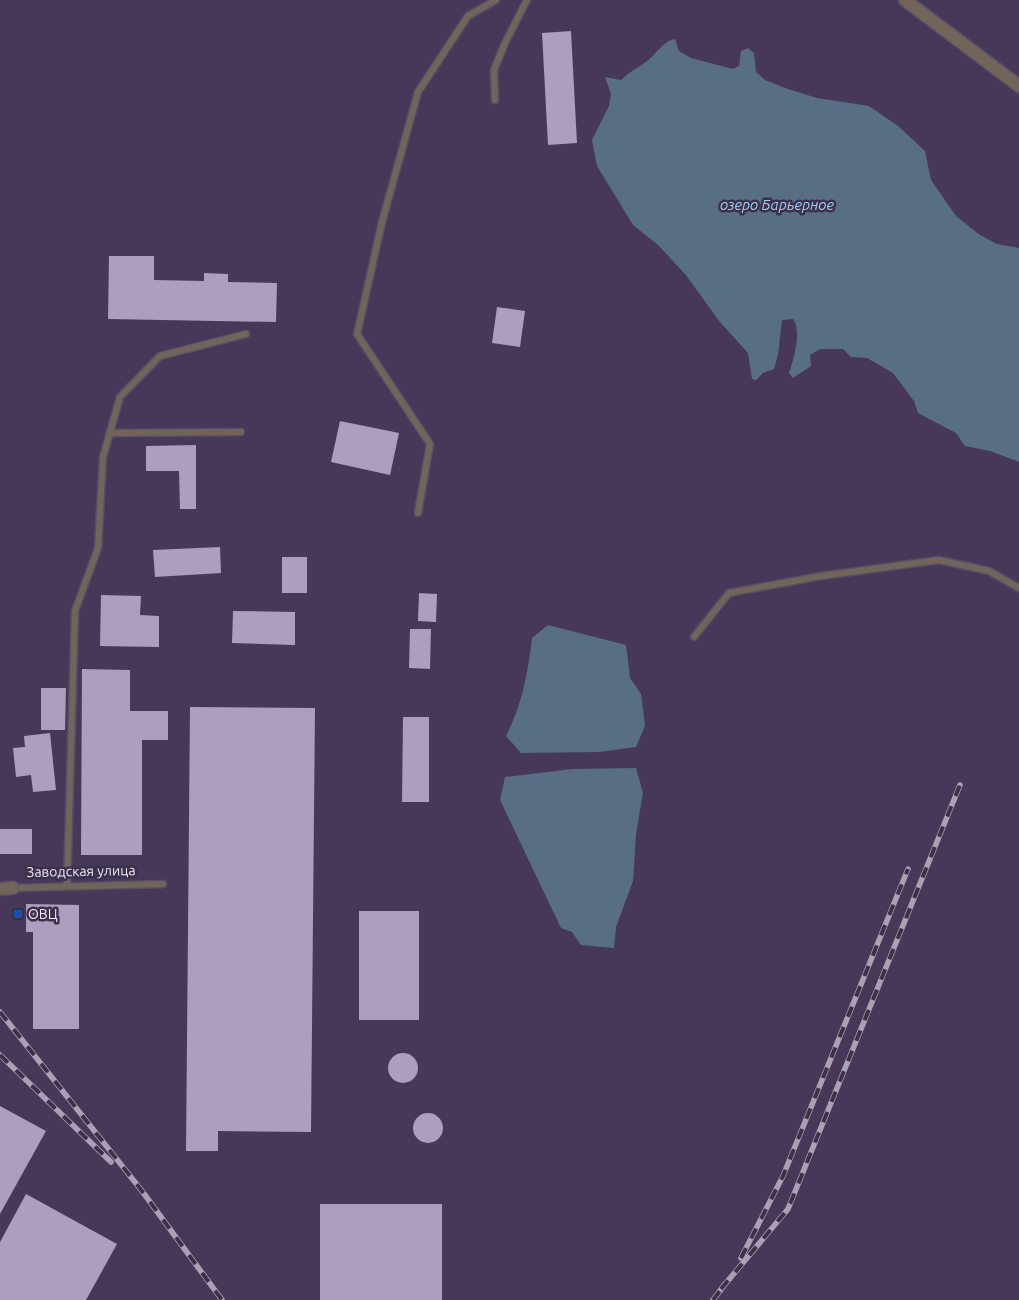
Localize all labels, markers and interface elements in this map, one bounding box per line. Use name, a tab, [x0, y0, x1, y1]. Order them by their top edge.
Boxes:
water label: озеро Барьерное	[720, 196, 834, 213]
street label: Заводская улица	[26, 862, 136, 880]
place label: ОВЦ	[28, 906, 58, 922]
marker: ОВЦ	[12, 908, 24, 920]

